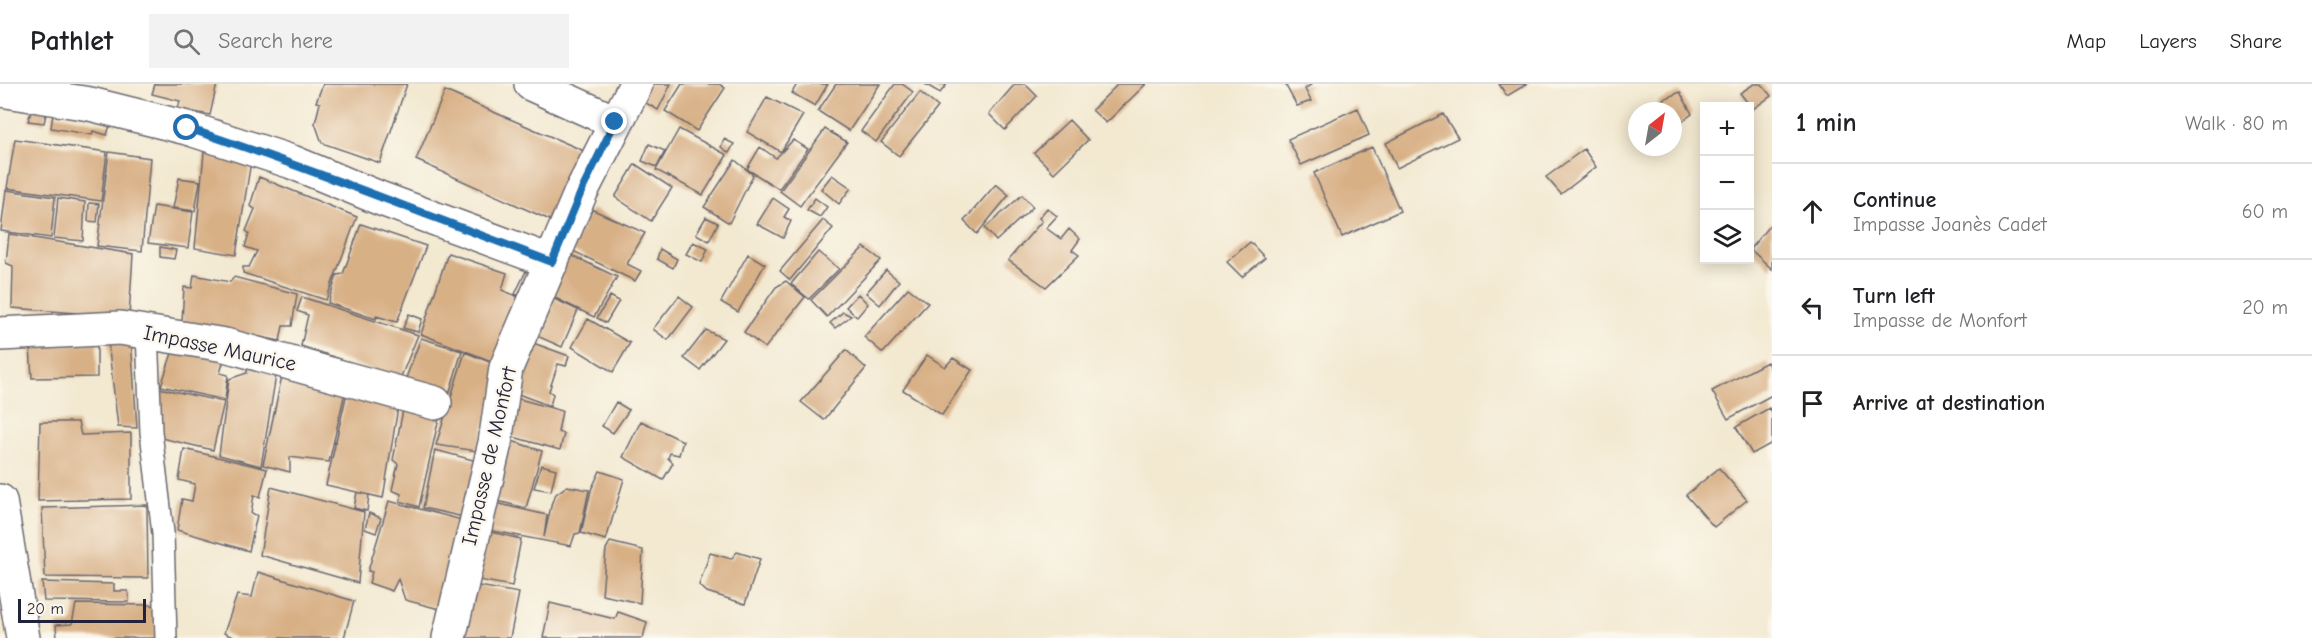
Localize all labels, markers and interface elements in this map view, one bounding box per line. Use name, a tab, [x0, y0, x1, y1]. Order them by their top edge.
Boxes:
search box	[149, 14, 569, 68]
text: Pathlet	[30, 25, 113, 57]
icon: search	[170, 25, 203, 58]
text: Search here	[218, 28, 333, 54]
text: Map	[2067, 29, 2106, 53]
text: Layers	[2139, 29, 2197, 53]
text: Share	[2230, 29, 2282, 53]
north arrow	[1628, 102, 1682, 156]
map controls	[1700, 102, 1754, 264]
button: +	[1700, 102, 1754, 156]
route end	[601, 108, 627, 134]
text: 1 min	[1796, 108, 1857, 138]
text: Walk · 80 m	[2185, 112, 2288, 135]
route start	[173, 114, 199, 140]
button: −	[1700, 156, 1754, 210]
text: Continue	[1853, 187, 1936, 213]
icon: ahead	[1796, 195, 1829, 228]
text: 60 m	[2242, 200, 2288, 223]
button: layers	[1700, 210, 1754, 264]
text: Impasse Joanès Cadet	[1853, 213, 2047, 236]
text: Turn left	[1853, 283, 1935, 309]
icon: left	[1796, 291, 1829, 324]
text: 20 m	[2242, 296, 2288, 319]
text: Impasse de Monfort	[1853, 309, 2027, 332]
street label: Impasse Maurice	[141, 320, 299, 376]
street label: Impasse de Monfort	[457, 363, 521, 548]
icon: arrive	[1796, 387, 1829, 420]
text: Arrive at destination	[1853, 390, 2045, 416]
scale bar	[18, 596, 146, 624]
text: 20 m	[27, 600, 64, 618]

